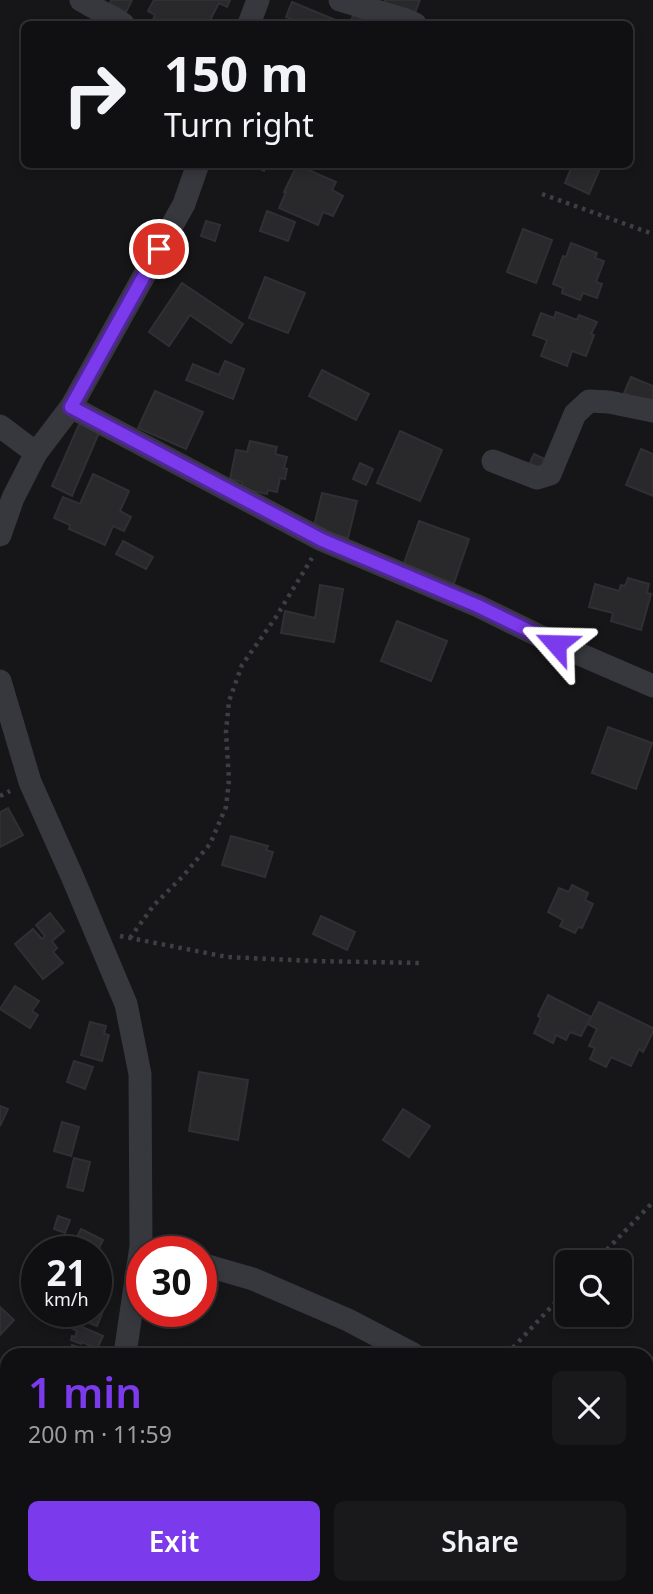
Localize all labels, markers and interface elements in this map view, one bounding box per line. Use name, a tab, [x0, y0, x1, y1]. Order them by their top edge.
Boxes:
text: 150 m	[164, 40, 309, 106]
icon: right	[49, 49, 140, 140]
text: Turn right	[164, 103, 314, 146]
pin	[129, 219, 189, 279]
icon: arrive	[140, 230, 178, 268]
position arrow	[519, 607, 593, 681]
speed limit sign: 30	[126, 1236, 217, 1327]
text: 21	[46, 1249, 87, 1296]
map controls	[555, 1250, 632, 1327]
button: search	[555, 1250, 632, 1327]
text: km/h	[44, 1287, 89, 1311]
text: 1 min	[28, 1363, 142, 1420]
button: close	[552, 1371, 626, 1445]
text: 200 m · 11:59	[28, 1418, 172, 1450]
button: Exit	[28, 1501, 320, 1581]
button: Share	[334, 1501, 626, 1581]

